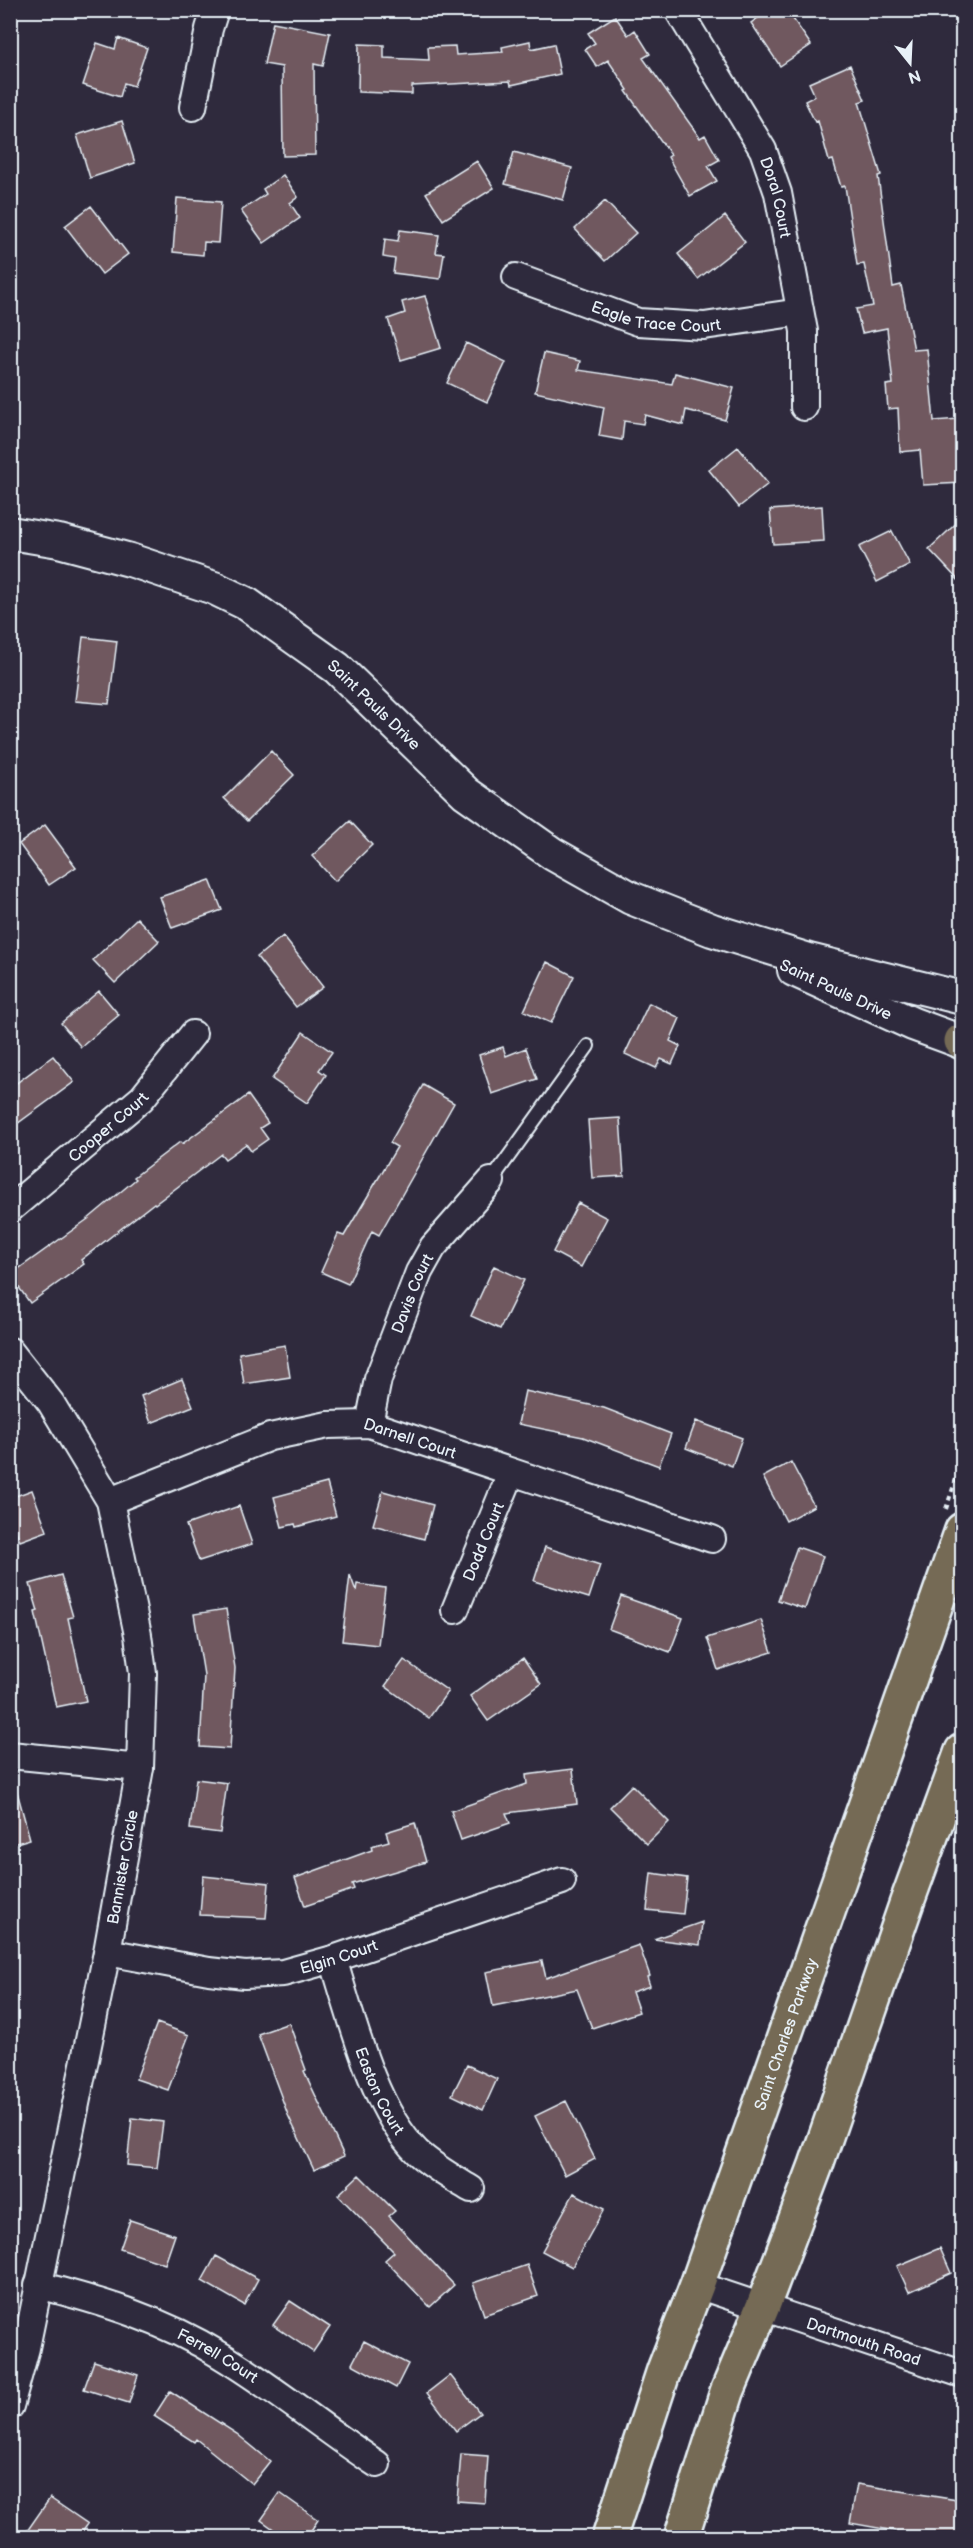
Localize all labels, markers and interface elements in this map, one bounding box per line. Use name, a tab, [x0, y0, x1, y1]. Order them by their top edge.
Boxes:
north arrow	[880, 33, 940, 93]
text: N	[906, 65, 923, 87]
street label: Doral Court	[755, 155, 794, 240]
street label: Eagle Trace Court	[588, 298, 722, 337]
street label: Saint Pauls Drive	[324, 656, 424, 755]
street label: Saint Pauls Drive	[776, 956, 895, 1025]
street label: Cooper Court	[65, 1089, 154, 1167]
street label: Davis Court	[388, 1251, 438, 1336]
street label: Darnell Court	[361, 1415, 459, 1464]
street label: Dodd Court	[460, 1500, 509, 1584]
street label: Bannister Circle	[104, 1808, 143, 1926]
street label: Elgin Court	[298, 1936, 380, 1979]
street label: Saint Charles Parkway	[751, 1955, 822, 2113]
street label: Easton Court	[350, 2045, 408, 2139]
street label: Dartmouth Road	[804, 2314, 923, 2370]
street label: Ferrell Court	[174, 2325, 261, 2388]

